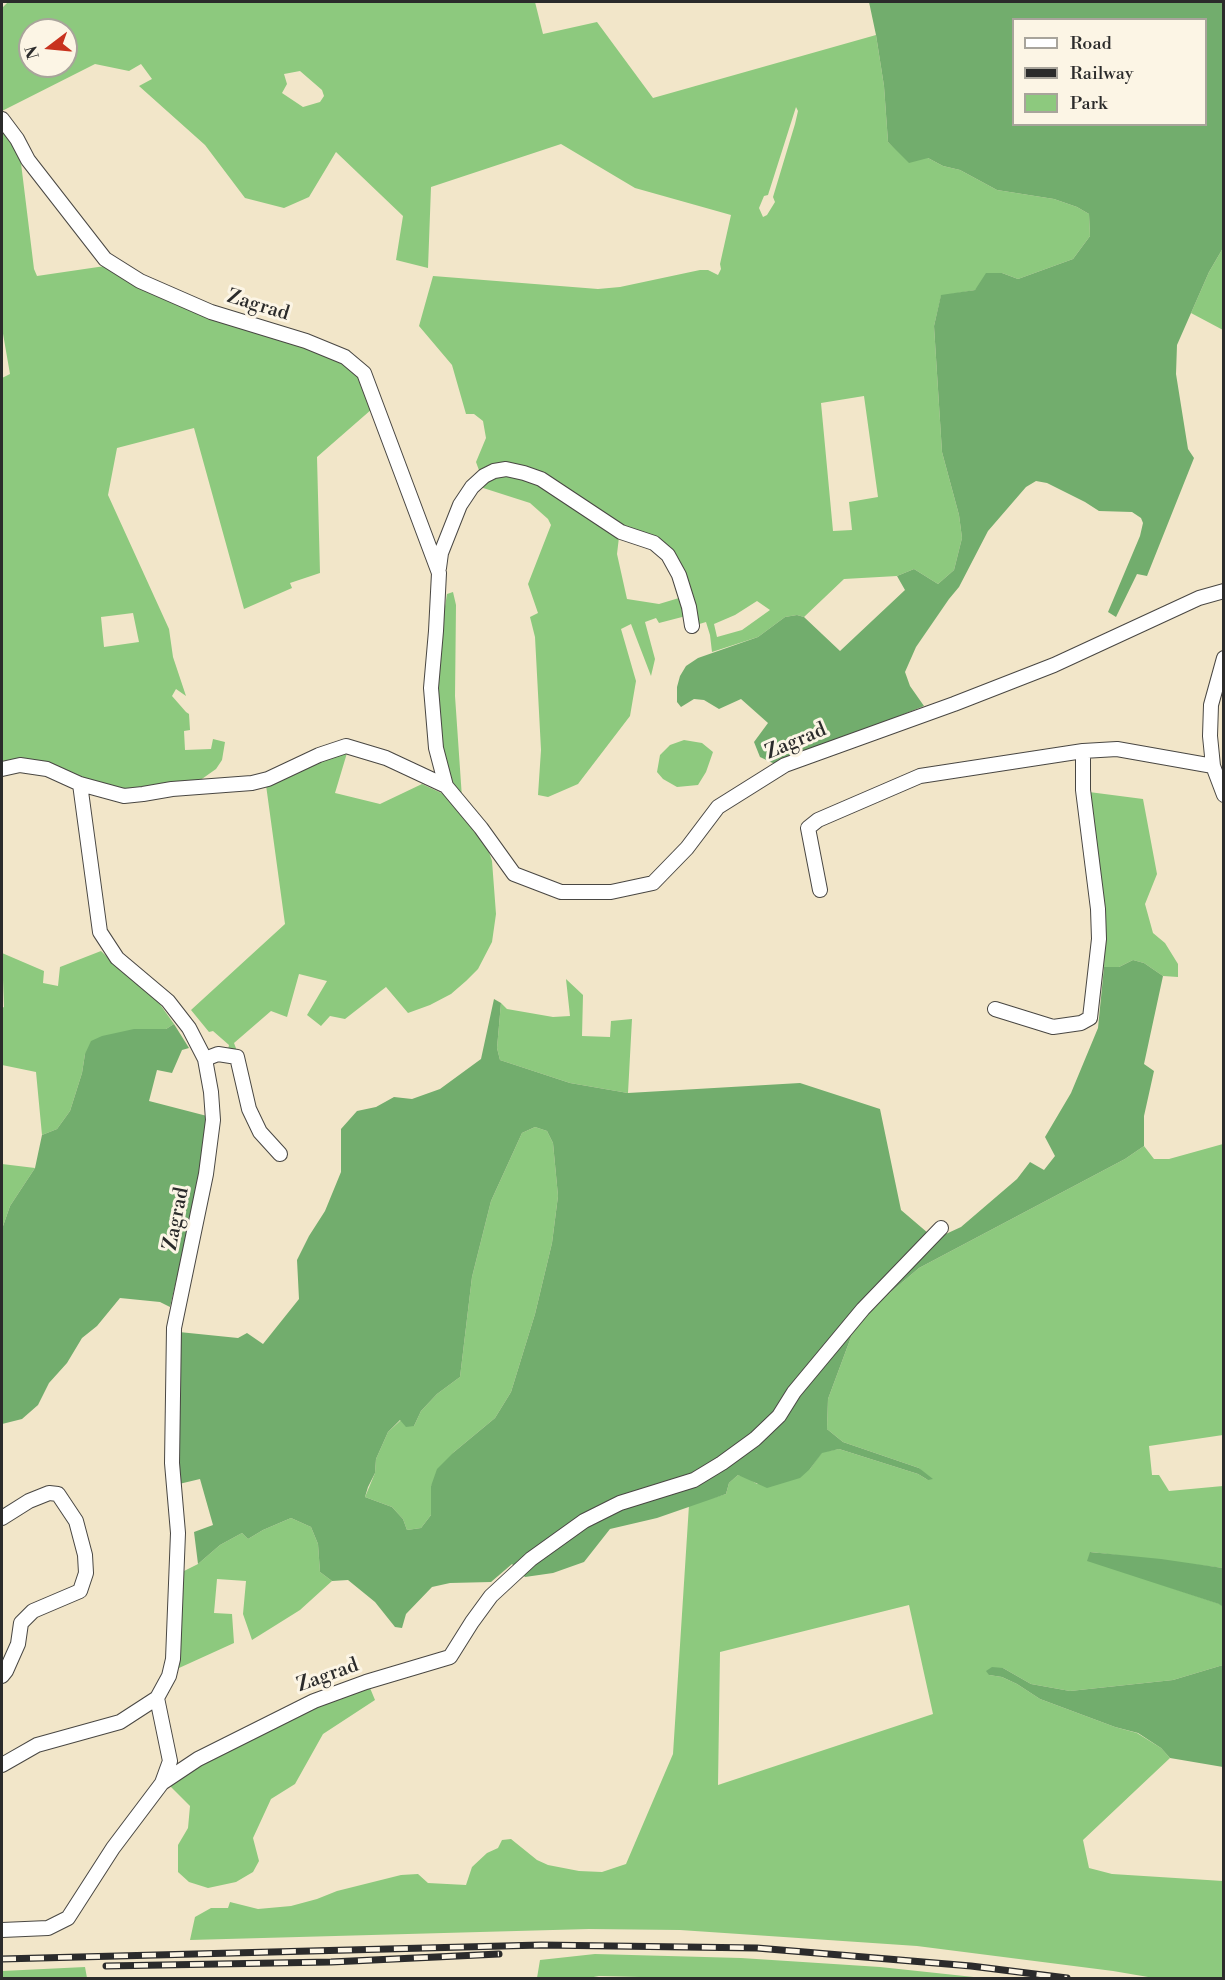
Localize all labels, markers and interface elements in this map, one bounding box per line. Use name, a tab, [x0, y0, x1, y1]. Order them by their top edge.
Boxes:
north arrow	[18, 18, 78, 78]
legend	[1012, 18, 1207, 126]
text: Road	[1070, 32, 1112, 55]
text: N	[21, 44, 44, 61]
text: Railway	[1070, 62, 1133, 85]
text: Park	[1070, 92, 1107, 115]
street label: Zagrad	[224, 285, 292, 327]
street label: Zagrad	[762, 718, 830, 766]
street label: Zagrad	[159, 1185, 195, 1253]
street label: Zagrad	[294, 1654, 362, 1698]

